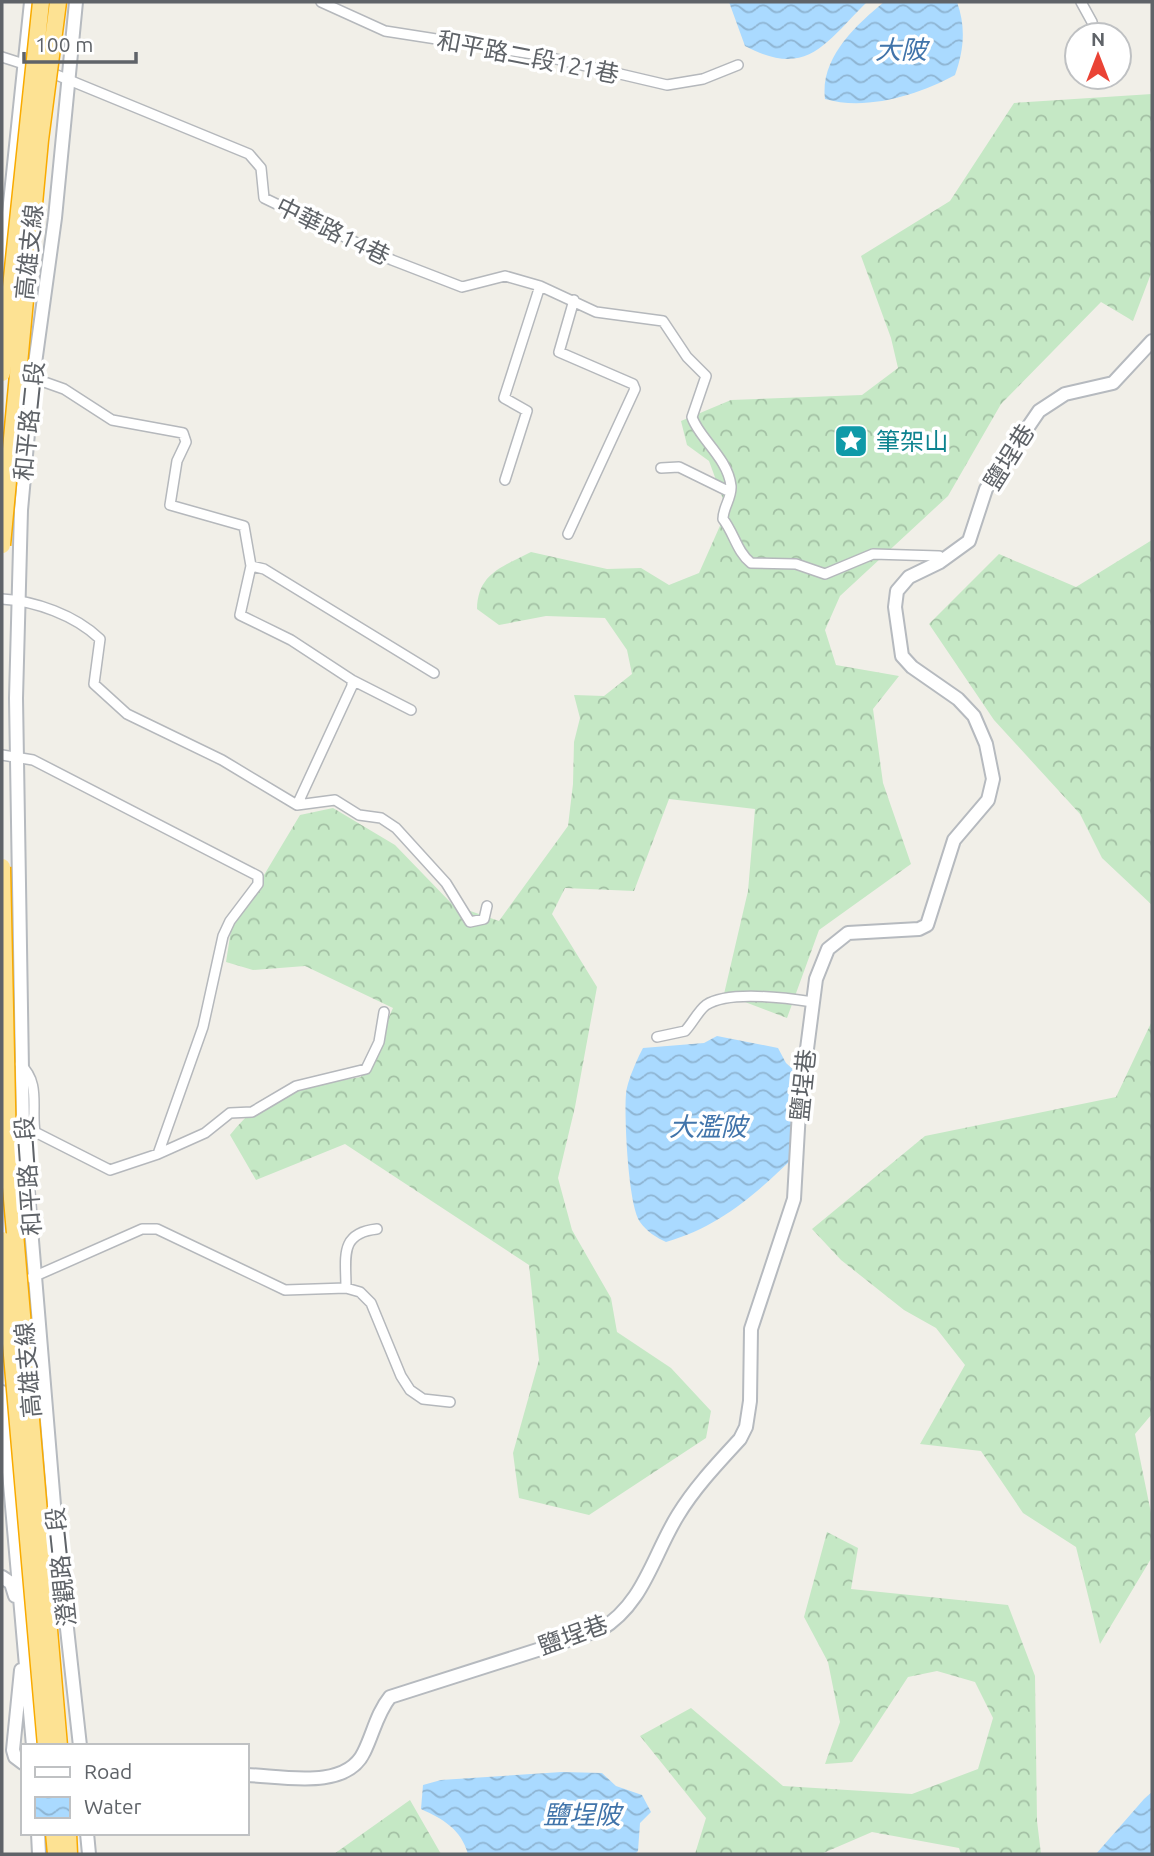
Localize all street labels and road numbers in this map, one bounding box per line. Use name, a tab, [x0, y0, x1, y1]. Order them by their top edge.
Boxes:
street label: 和平路二段121巷	[435, 26, 621, 88]
street label: 中華路14巷	[272, 192, 394, 270]
street label: 高雄支線	[11, 203, 47, 301]
street label: 和平路二段	[9, 360, 49, 482]
street label: 鹽埕巷	[978, 419, 1040, 495]
street label: 鹽埕巷	[786, 1048, 820, 1122]
street label: 和平路二段	[10, 1115, 46, 1237]
street label: 高雄支線	[10, 1321, 46, 1419]
street label: 澄觀路二段	[41, 1506, 81, 1628]
street label: 鹽埕巷	[535, 1610, 611, 1660]

